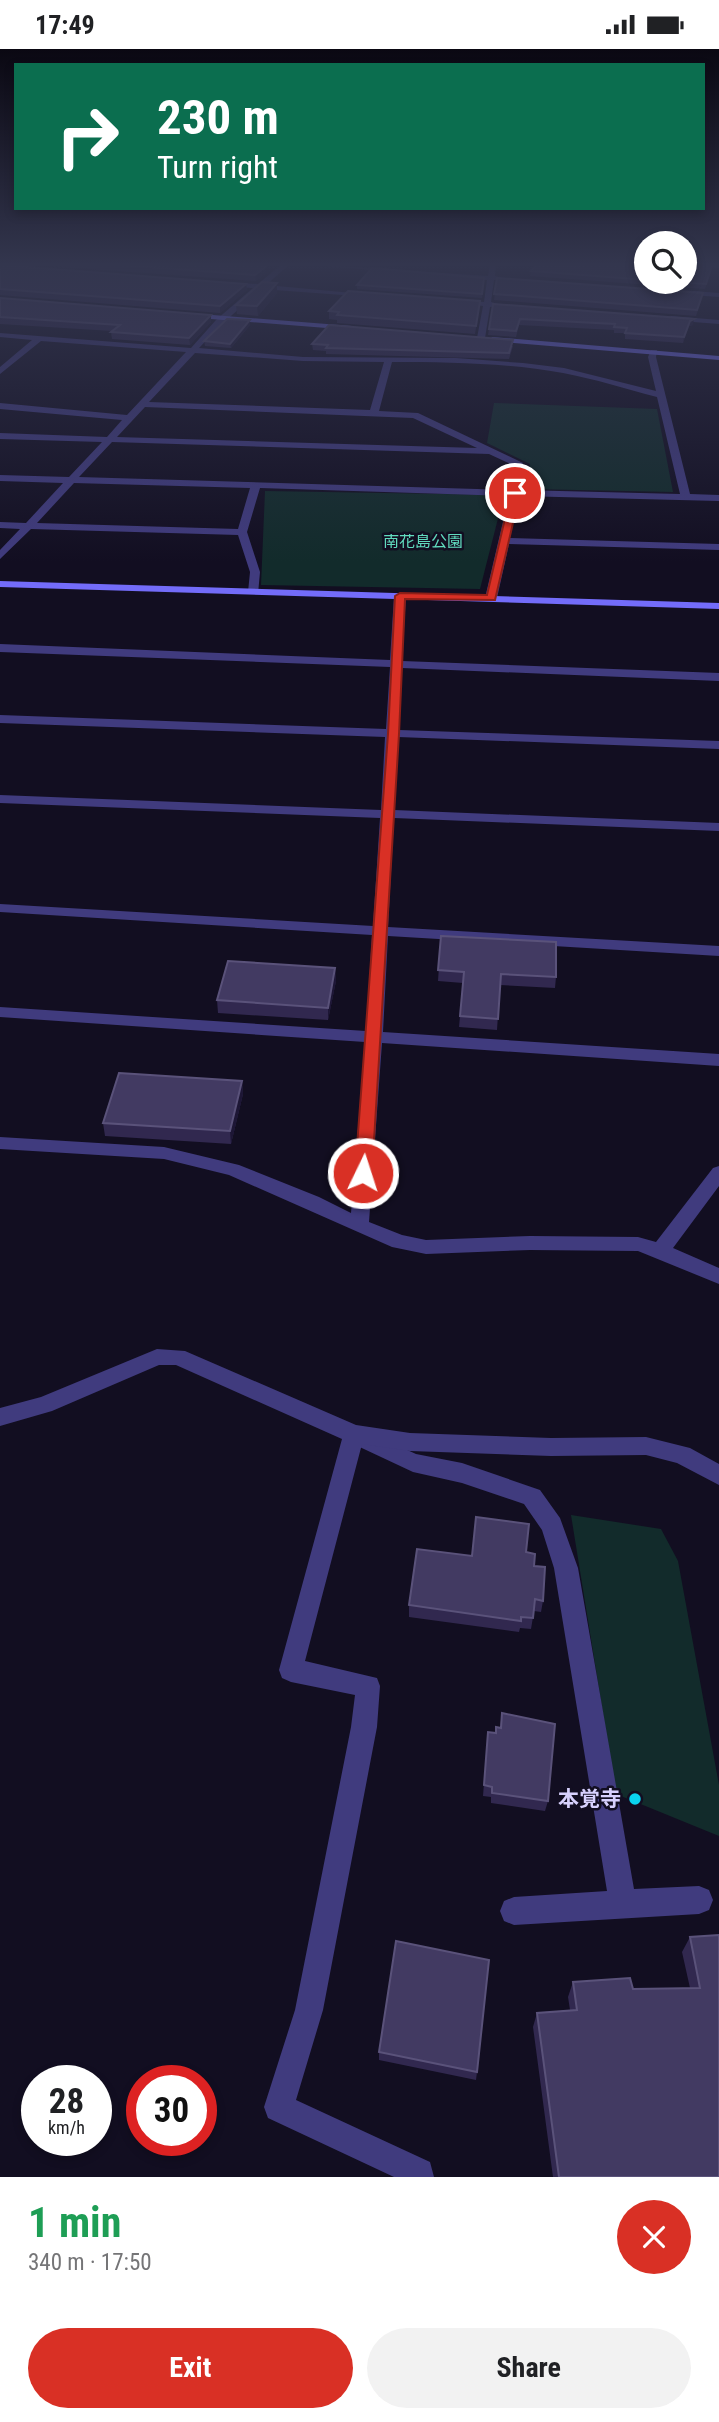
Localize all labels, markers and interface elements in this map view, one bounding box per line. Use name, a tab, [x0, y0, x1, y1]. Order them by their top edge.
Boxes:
text: 17:49	[35, 10, 95, 40]
text: 230 m	[157, 89, 279, 146]
icon: right	[42, 91, 133, 182]
text: Turn right	[157, 148, 278, 186]
map controls	[634, 231, 697, 294]
button: search	[634, 231, 697, 294]
pin	[485, 463, 545, 523]
icon: arrive	[496, 474, 534, 512]
park label: 南花島公園	[383, 532, 463, 551]
position arrow	[326, 1136, 400, 1210]
place label: 本覚寺	[558, 1787, 621, 1811]
marker: 本覚寺	[627, 1791, 643, 1807]
speed limit sign: 30	[126, 2065, 217, 2156]
text: 28	[49, 2081, 84, 2122]
text: km/h	[48, 2117, 85, 2138]
text: 1 min	[28, 2198, 121, 2247]
button: close	[617, 2200, 691, 2274]
text: 340 m · 17:50	[28, 2249, 152, 2276]
button: Exit	[28, 2328, 353, 2408]
button: Share	[367, 2328, 691, 2408]

